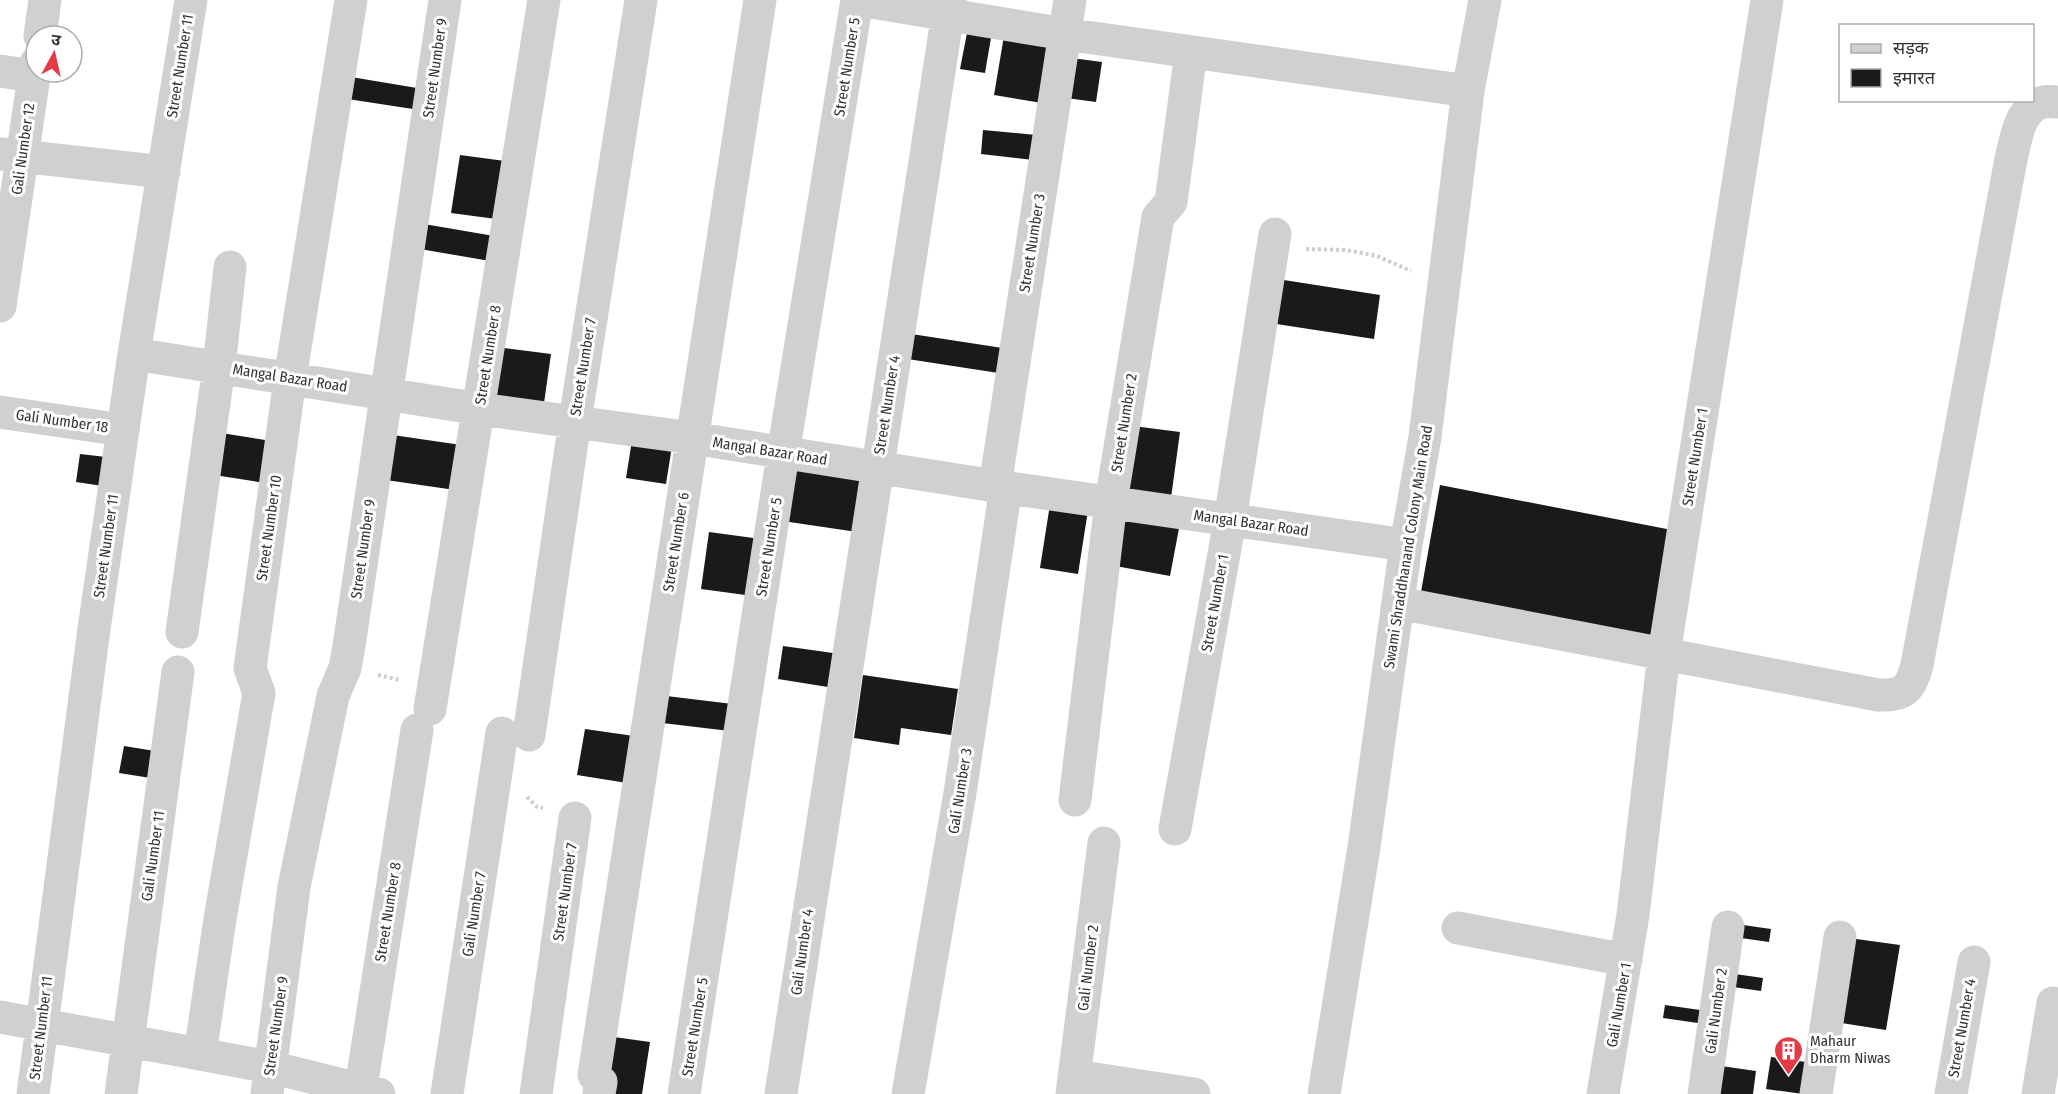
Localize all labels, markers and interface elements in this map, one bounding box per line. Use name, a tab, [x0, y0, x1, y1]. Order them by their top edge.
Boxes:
street label: Street Number 11	[163, 13, 197, 119]
street label: Street Number 5	[830, 16, 864, 118]
street label: Street Number 9	[419, 17, 451, 119]
north arrow	[24, 24, 84, 84]
legend	[1839, 24, 2034, 102]
text: उ	[50, 30, 63, 50]
text: सड़क	[1893, 37, 1930, 59]
text: इमारत	[1893, 67, 1936, 89]
street label: Gali Number 12	[8, 102, 38, 196]
street label: Street Number 3	[1015, 192, 1049, 294]
street label: Street Number 8	[471, 304, 505, 406]
street label: Street Number 7	[566, 317, 600, 417]
street label: Street Number 4	[870, 354, 904, 456]
street label: Mangal Bazar Road	[231, 360, 349, 396]
street label: Street Number 2	[1107, 372, 1141, 474]
street label: Gali Number 18	[15, 406, 109, 436]
street label: Street Number 1	[1678, 407, 1712, 507]
street label: Swami Shraddhanand Colony Main Road	[1380, 424, 1436, 670]
street label: Mangal Bazar Road	[711, 433, 829, 469]
street label: Street Number 10	[253, 474, 285, 582]
street label: Street Number 6	[659, 491, 693, 593]
street label: Street Number 11	[90, 493, 122, 599]
street label: Street Number 5	[752, 496, 786, 598]
street label: Street Number 9	[347, 498, 379, 600]
street label: Mangal Bazar Road	[1192, 506, 1310, 540]
street label: Street Number 1	[1198, 553, 1232, 653]
street label: Gali Number 3	[944, 747, 976, 835]
street label: Gali Number 11	[138, 810, 168, 902]
street label: Street Number 7	[549, 842, 581, 942]
street label: Street Number 8	[371, 861, 405, 963]
street label: Gali Number 7	[458, 870, 490, 958]
street label: Gali Number 4	[787, 908, 817, 996]
street label: Gali Number 2	[1074, 924, 1102, 1012]
street label: Gali Number 1	[1603, 961, 1635, 1049]
street label: Gali Number 2	[1701, 967, 1731, 1055]
street label: Street Number 11	[26, 975, 56, 1081]
street label: Street Number 9	[260, 975, 292, 1077]
street label: Street Number 5	[678, 976, 712, 1078]
street label: Street Number 4	[1944, 977, 1980, 1079]
place label: Mahaur Dharm Niwas	[1810, 1032, 1890, 1067]
building icon: Mahaur Dharm Niwas	[1773, 1034, 1805, 1076]

